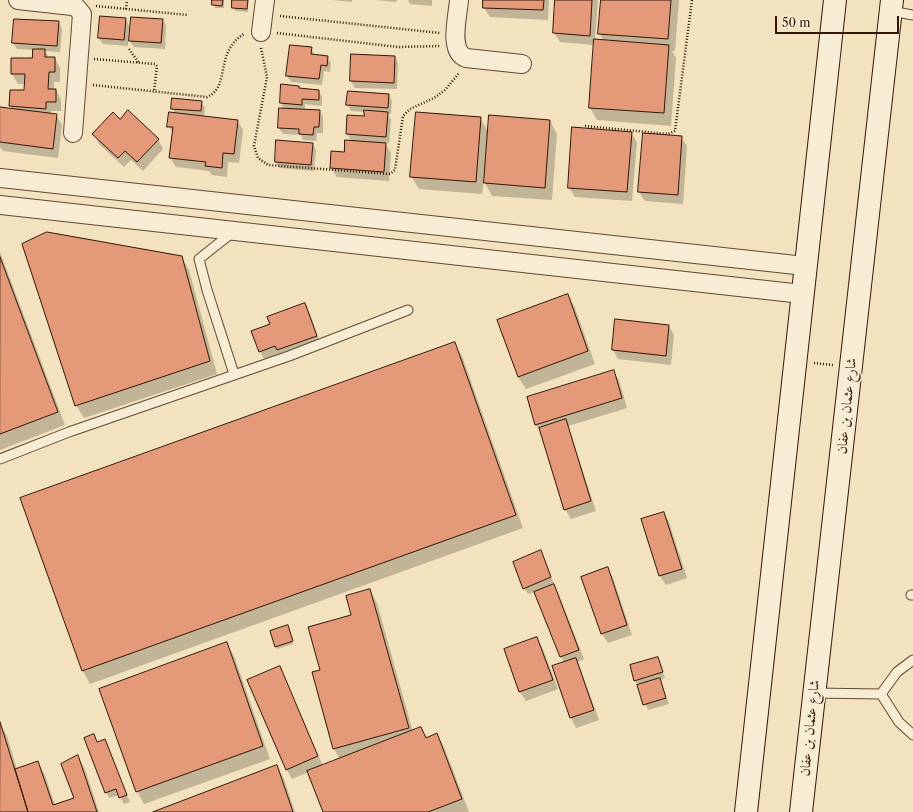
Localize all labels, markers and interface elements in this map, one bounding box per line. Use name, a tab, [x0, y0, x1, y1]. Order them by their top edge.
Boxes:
scale bar	[777, 8, 901, 34]
text: 50 m	[782, 15, 811, 30]
street label: شارع عثمان بن عفان	[834, 357, 860, 455]
street label: شارع عثمان بن عفان	[797, 679, 823, 777]

